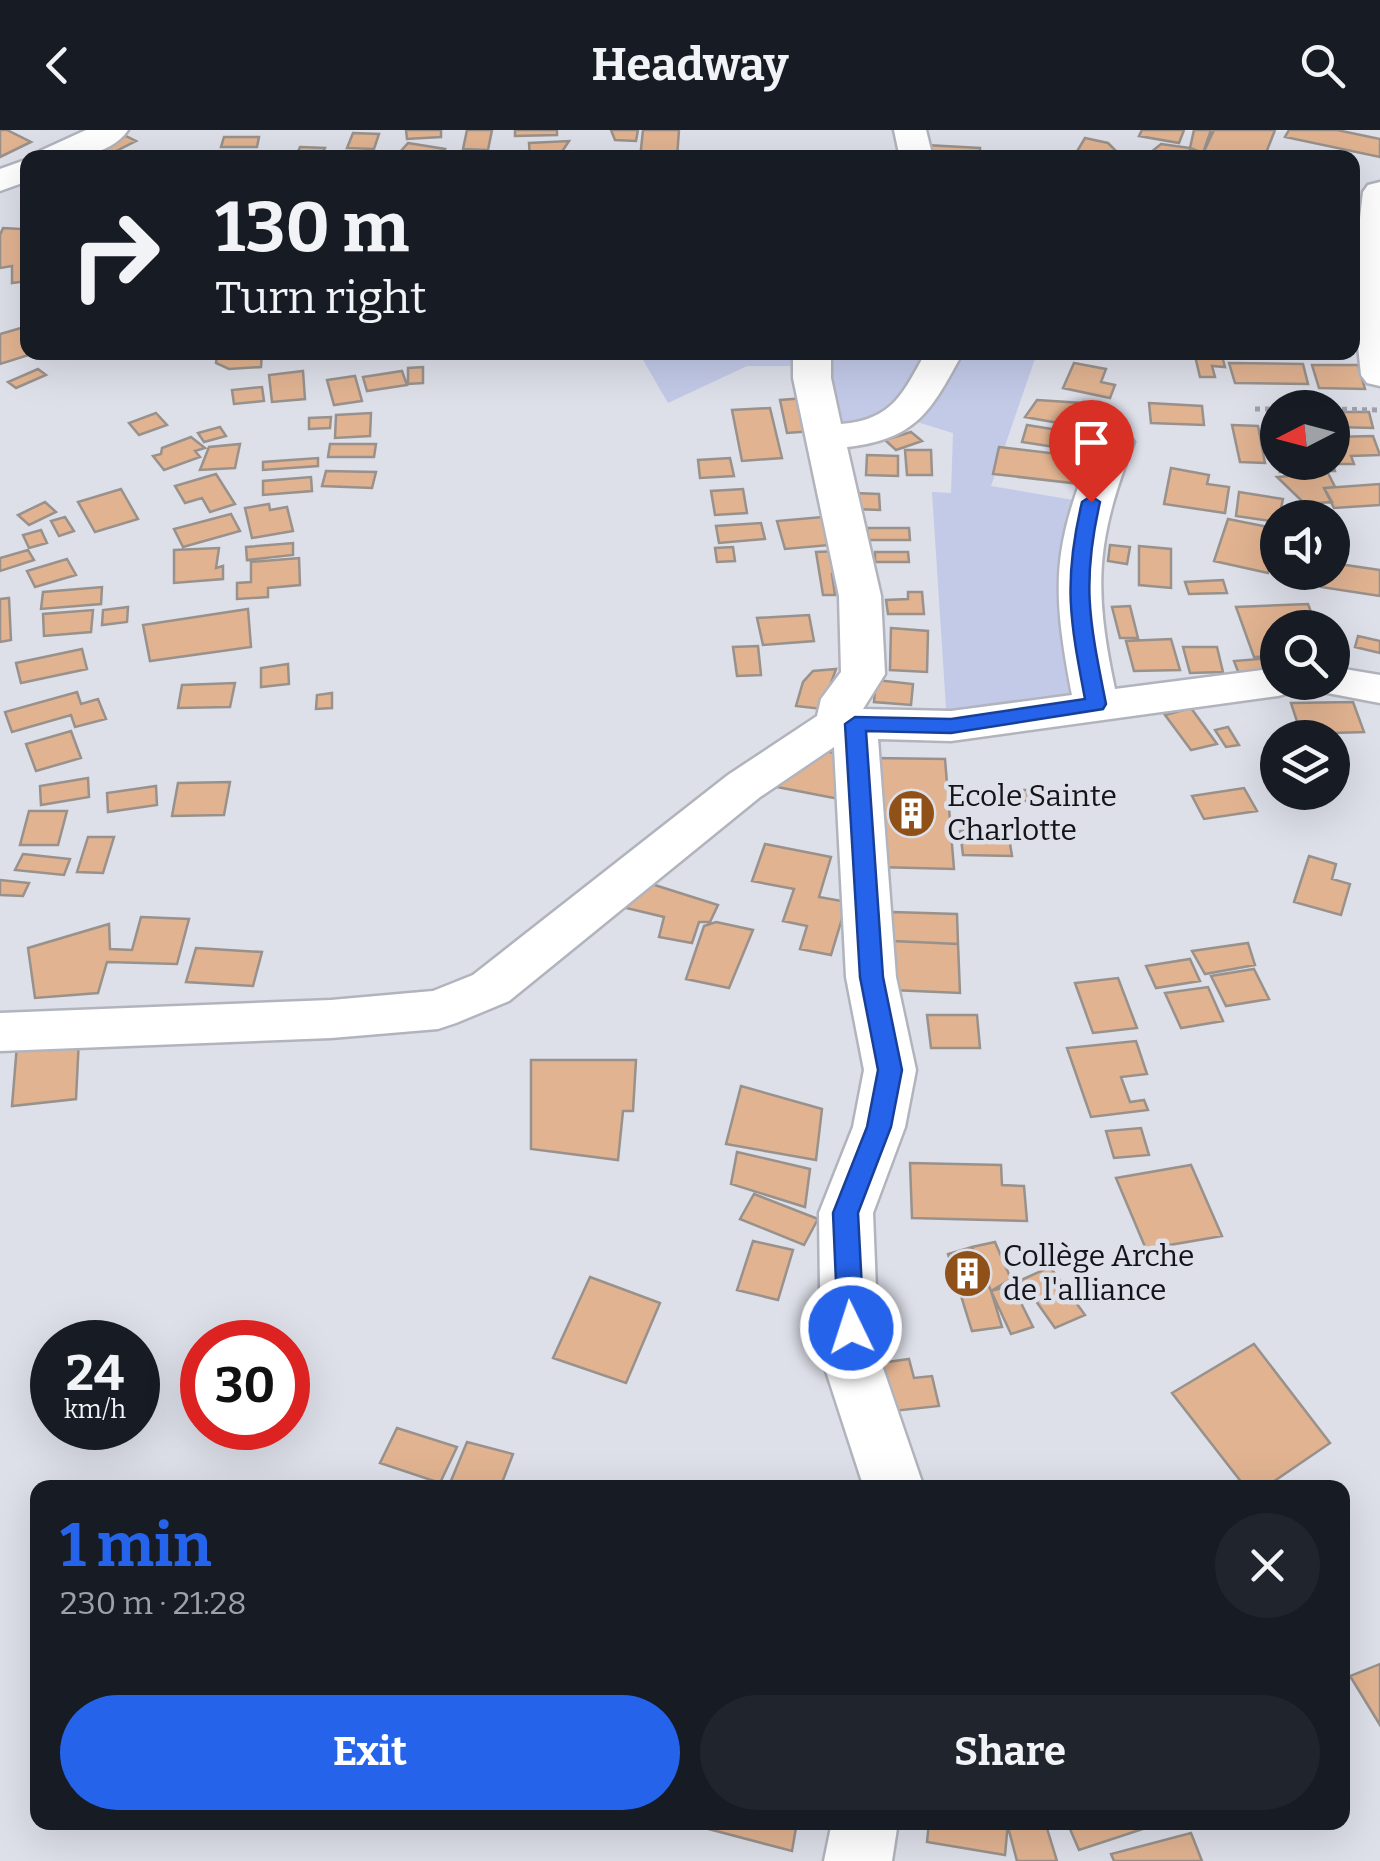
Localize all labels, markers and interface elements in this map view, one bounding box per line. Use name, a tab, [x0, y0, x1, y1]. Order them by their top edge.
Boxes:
icon: back	[30, 38, 85, 93]
text: Headway	[592, 38, 788, 92]
icon: search	[1295, 38, 1350, 93]
text: 130 m	[215, 186, 409, 270]
icon: right	[50, 190, 180, 320]
text: Turn right	[215, 271, 427, 325]
north arrow	[1260, 390, 1350, 480]
map controls	[1260, 390, 1350, 810]
pin	[1049, 400, 1134, 503]
icon: arrive	[1064, 415, 1119, 470]
button: sound	[1260, 500, 1350, 590]
button: search	[1260, 610, 1350, 700]
button: layers	[1260, 720, 1350, 810]
place label: Ecole Sainte Charlotte	[947, 778, 1117, 848]
building icon: Ecole Sainte Charlotte	[886, 787, 938, 839]
place label: Collège Arche de l'alliance	[1003, 1238, 1194, 1308]
building icon: Collège Arche de l'alliance	[942, 1247, 994, 1299]
position arrow	[799, 1276, 903, 1380]
speed limit sign: 30	[180, 1320, 310, 1450]
text: 24	[66, 1343, 124, 1403]
text: km/h	[64, 1395, 126, 1425]
text: 1 min	[60, 1510, 212, 1582]
button: close	[1215, 1513, 1320, 1618]
text: 230 m · 21:28	[60, 1584, 246, 1622]
button: Exit	[60, 1695, 680, 1810]
button: Share	[700, 1695, 1320, 1810]

